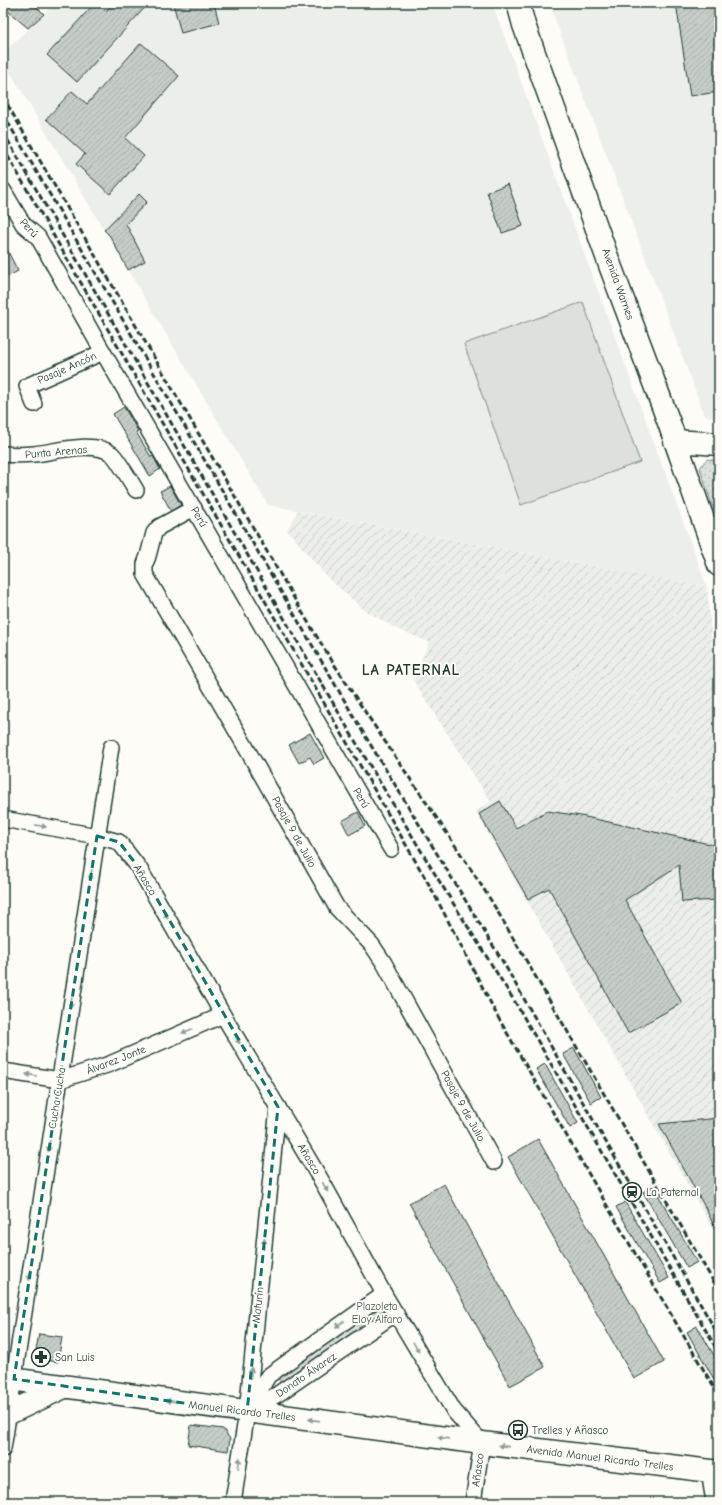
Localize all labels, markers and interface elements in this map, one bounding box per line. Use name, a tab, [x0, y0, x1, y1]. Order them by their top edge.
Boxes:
street label: Perú	[17, 216, 41, 240]
street label: Avenida Warnes	[599, 247, 637, 322]
street label: Pasaje Ancón	[36, 349, 98, 387]
street label: Punta Arenas	[24, 443, 88, 461]
street label: Perú	[188, 505, 210, 529]
district label: LA PATERNAL	[362, 661, 460, 679]
street label: Perú	[350, 786, 372, 810]
street label: Pasaje 9 de Julio	[269, 794, 319, 870]
one-way arrow	[35, 823, 47, 829]
street label: Añasco	[131, 862, 159, 898]
one-way arrow	[88, 869, 94, 881]
one-way arrow	[162, 908, 169, 920]
one-way arrow	[68, 997, 74, 1009]
one-way arrow	[182, 1028, 193, 1034]
one-way arrow	[234, 1033, 241, 1045]
street label: Álvarez Jonte	[84, 1042, 148, 1077]
street label: Cucha Cucha	[46, 1066, 68, 1130]
street label: Pasaje 9 de Julio	[438, 1068, 488, 1144]
one-way arrow	[25, 1072, 37, 1078]
one-way arrow	[46, 1140, 52, 1152]
street label: Añasco	[295, 1141, 323, 1177]
one-way arrow	[322, 1181, 328, 1193]
station icon: La Paternal	[621, 1181, 643, 1203]
place label: La Paternal	[646, 1186, 699, 1199]
one-way arrow	[261, 1238, 268, 1250]
one-way arrow	[27, 1268, 33, 1281]
street label: Maturín	[250, 1286, 266, 1324]
park label: Plazoleta Eloy Alfaro	[352, 1300, 403, 1326]
one-way arrow	[335, 1320, 346, 1328]
one-way arrow	[412, 1341, 419, 1353]
pharmacy icon: San Luis	[30, 1346, 52, 1368]
street label: Donato Álvarez	[273, 1349, 339, 1400]
place label: San Luis	[55, 1351, 95, 1364]
one-way arrow	[248, 1367, 255, 1379]
one-way arrow	[165, 1398, 177, 1404]
street label: Manuel Ricardo Trelles	[188, 1398, 297, 1424]
one-way arrow	[308, 1417, 320, 1423]
bus stop icon: Trelles y Añasco	[507, 1419, 529, 1441]
place label: Trelles y Añasco	[532, 1424, 609, 1437]
one-way arrow	[437, 1435, 449, 1441]
one-way arrow	[498, 1443, 510, 1449]
street label: Avenida Manuel Ricardo Trelles	[526, 1443, 675, 1474]
street label: Añasco	[469, 1452, 487, 1488]
one-way arrow	[236, 1457, 242, 1470]

